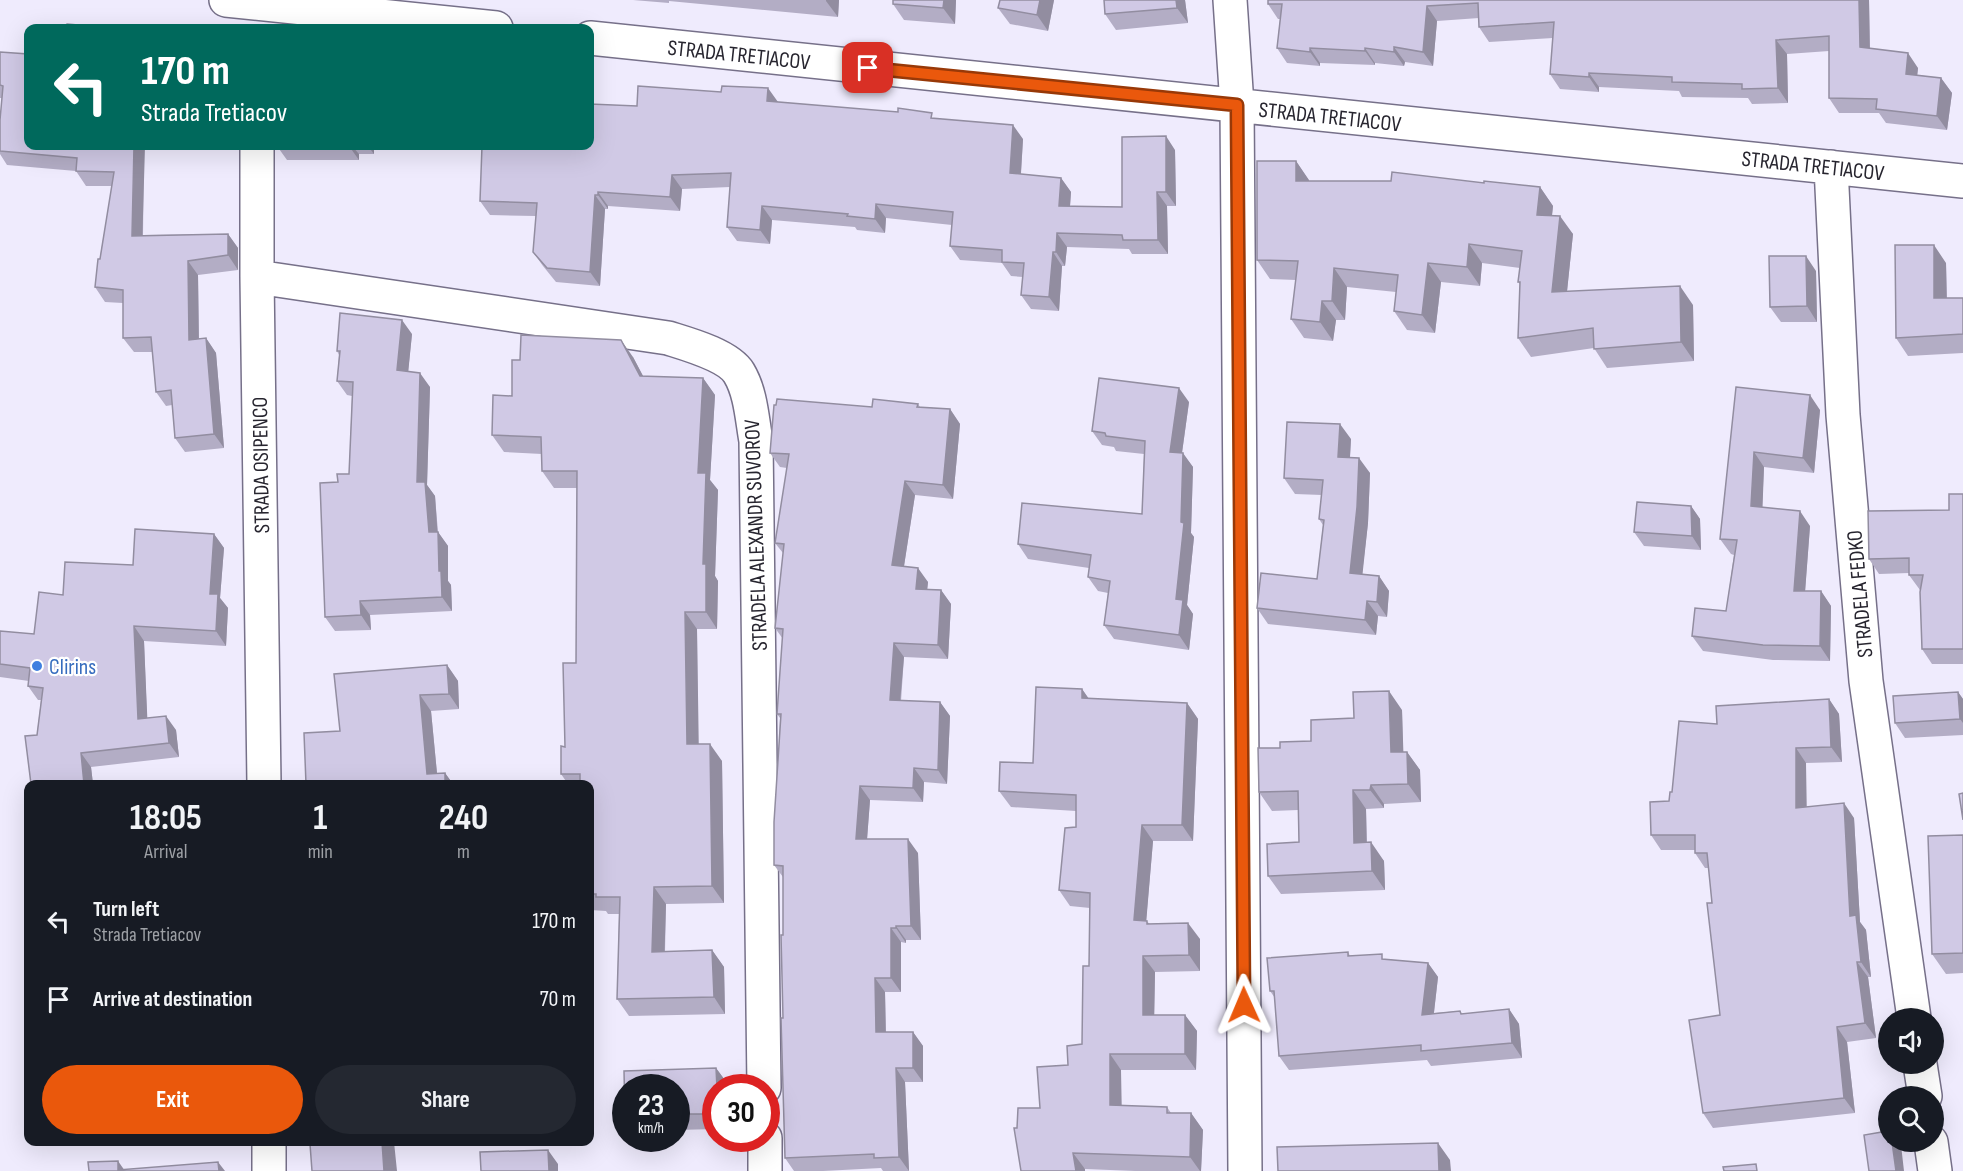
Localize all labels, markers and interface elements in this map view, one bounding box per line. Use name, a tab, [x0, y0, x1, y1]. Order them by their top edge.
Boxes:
street label: STRADA TRETIACOV	[666, 35, 811, 76]
pin	[842, 42, 893, 93]
text: 170 m	[141, 46, 230, 97]
icon: left	[42, 48, 120, 126]
icon: arrive	[851, 51, 884, 84]
text: Strada Tretiacov	[141, 97, 287, 129]
street label: STRADA TRETIACOV	[1257, 97, 1402, 138]
street label: STRADA TRETIACOV	[1740, 146, 1885, 187]
street label: STRADA OSIPENCO	[247, 396, 276, 533]
street label: STRADELA ALEXANDR SUVOROV	[739, 419, 774, 651]
street label: STRADELA FEDKO	[1841, 529, 1880, 659]
place label: Clirins	[49, 654, 96, 681]
marker: Clirins	[30, 659, 44, 673]
text: 18:05	[130, 797, 202, 840]
text: 1	[313, 797, 327, 840]
text: 240	[439, 797, 488, 840]
text: Arrival	[144, 840, 187, 864]
text: min	[308, 840, 333, 864]
text: m	[457, 840, 470, 864]
text: Turn left	[93, 896, 159, 923]
icon: left	[42, 905, 75, 938]
text: 170 m	[532, 908, 576, 935]
text: Strada Tretiacov	[93, 923, 201, 947]
position arrow	[1212, 973, 1276, 1037]
icon: arrive	[42, 983, 75, 1016]
text: Arrive at destination	[93, 986, 252, 1013]
text: 70 m	[540, 986, 576, 1013]
map controls	[1878, 1008, 1944, 1152]
button: sound	[1878, 1008, 1944, 1074]
button: Exit	[42, 1065, 303, 1134]
button: Share	[315, 1065, 576, 1134]
speed limit sign: 30	[702, 1074, 780, 1152]
button: search	[1878, 1086, 1944, 1152]
text: 23	[638, 1088, 664, 1124]
text: km/h	[638, 1119, 664, 1138]

